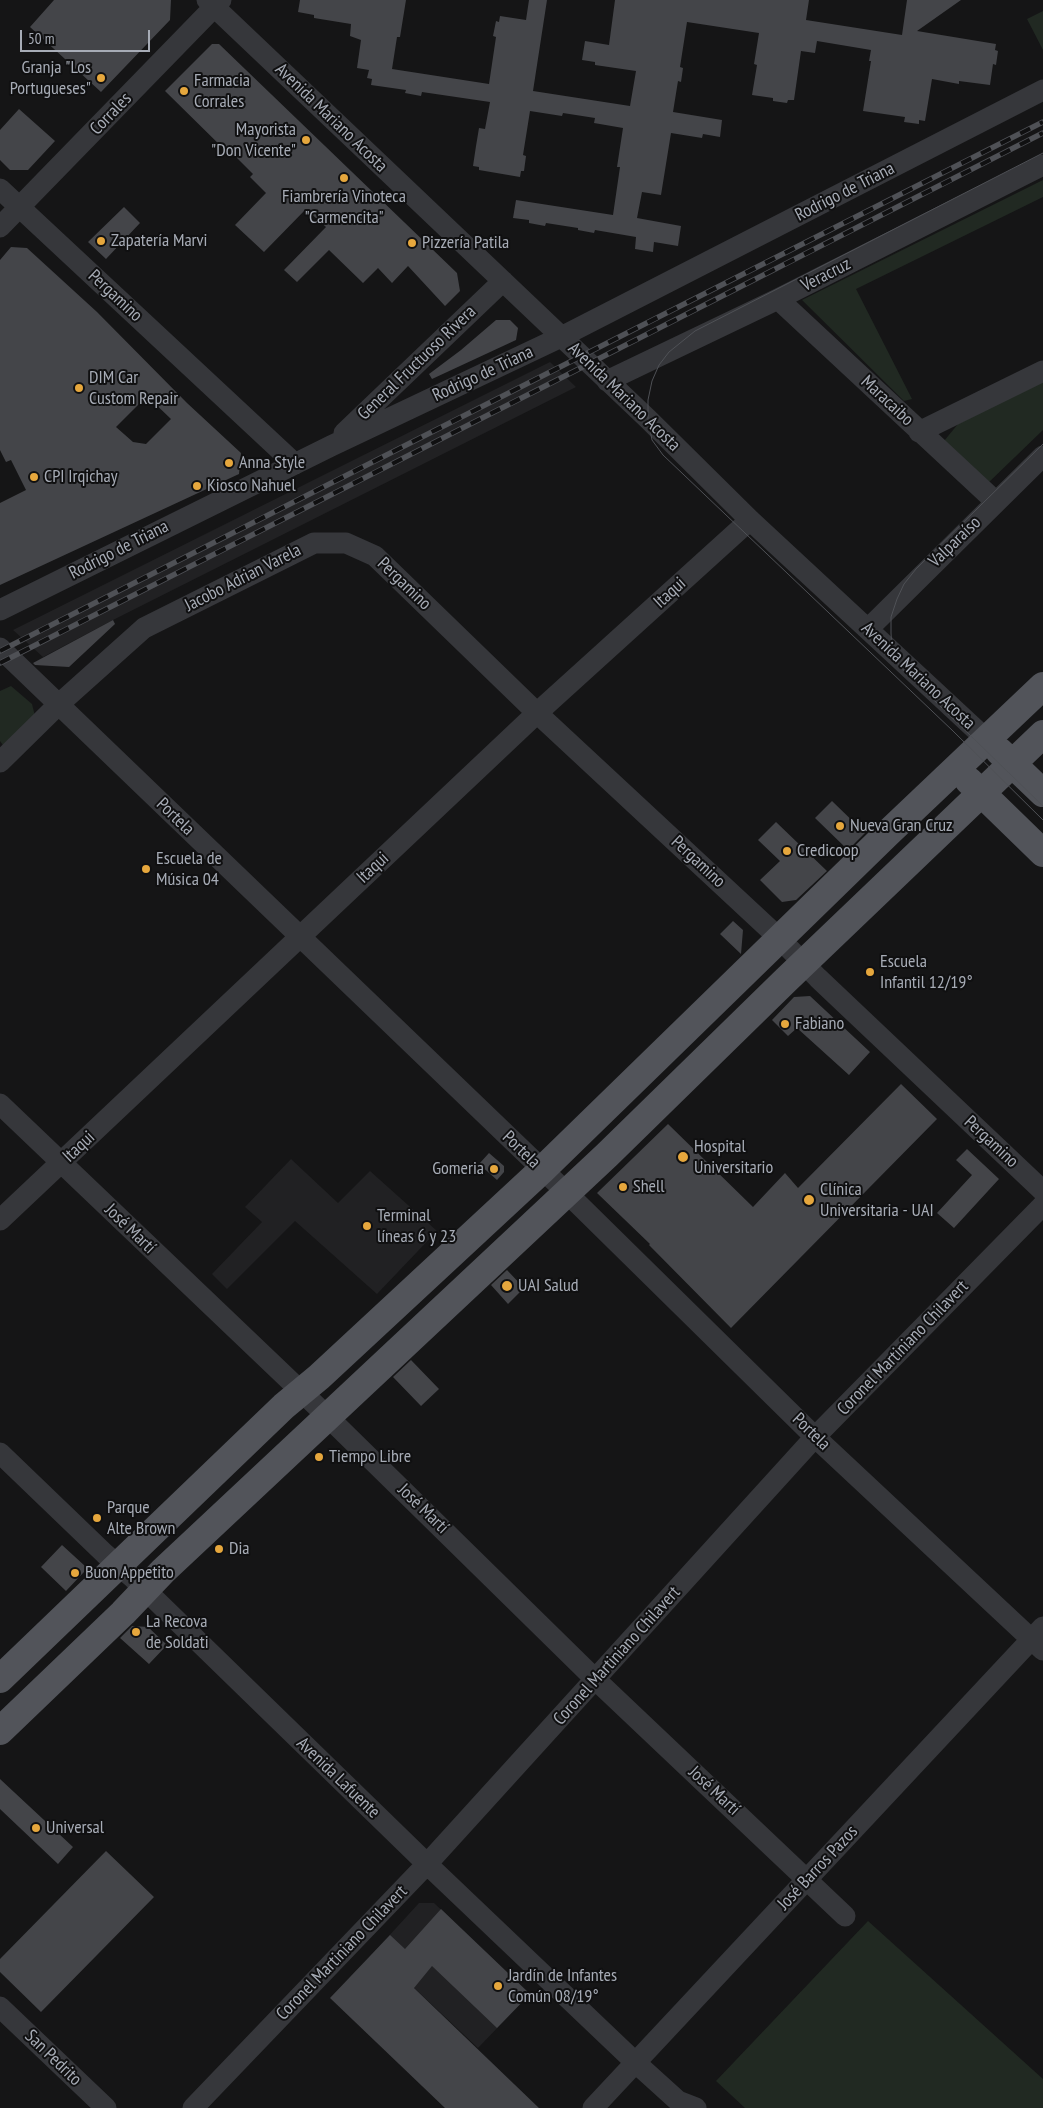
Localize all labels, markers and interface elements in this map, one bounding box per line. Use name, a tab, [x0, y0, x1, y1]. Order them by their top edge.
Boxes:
scale bar	[22, 20, 152, 52]
text: 50 m	[28, 29, 54, 48]
place label: Granja "Los Portugueses"	[10, 57, 91, 100]
street label: Avenida Mariano Acosta	[270, 59, 392, 177]
place label: Farmacia Corrales	[194, 70, 250, 112]
marker: Granja "Los Portugueses"	[95, 72, 107, 84]
marker: Farmacia Corrales	[178, 85, 190, 97]
street label: Corrales	[86, 88, 136, 140]
place label: Mayorista "Don Vicente"	[211, 119, 296, 162]
marker: Mayorista "Don Vicente"	[300, 134, 312, 146]
street label: Rodrigo de Triana	[792, 158, 898, 226]
marker: Fiambrería Vinoteca "Carmencita"	[338, 172, 350, 184]
place label: Fiambrería Vinoteca "Carmencita"	[282, 186, 406, 228]
place label: Zapatería Marvi	[111, 230, 207, 252]
place label: Pizzería Patila	[422, 232, 509, 254]
marker: Zapatería Marvi	[95, 235, 107, 247]
marker: Pizzería Patila	[406, 237, 418, 249]
street label: Veracruz	[798, 253, 854, 297]
street label: Pergamino	[83, 266, 147, 326]
street label: General Fructuoso Rivera	[354, 301, 480, 425]
street label: Avenida Mariano Acosta	[563, 338, 685, 456]
street label: Rodrigo de Triana	[429, 341, 537, 407]
place label: DIM Car Custom Repair	[89, 367, 178, 409]
street label: Maracaibo	[856, 371, 918, 431]
marker: DIM Car Custom Repair	[73, 382, 85, 394]
place label: Anna Style	[239, 452, 305, 474]
marker: Anna Style	[223, 457, 235, 469]
place label: CPI Irqichay	[44, 466, 117, 488]
marker: CPI Irqichay	[28, 471, 40, 483]
place label: Kiosco Nahuel	[207, 475, 296, 497]
marker: Kiosco Nahuel	[191, 480, 203, 492]
street label: Valparaíso	[925, 512, 985, 572]
street label: Rodrigo de Triana	[66, 516, 172, 584]
street label: Jacobo Adrian Varela	[181, 539, 305, 617]
street label: Pergamino	[373, 553, 435, 615]
street label: Itaqui	[649, 573, 691, 613]
street label: Avenida Mariano Acosta	[857, 618, 979, 734]
street label: Portela	[152, 794, 198, 840]
place label: Nueva Gran Cruz	[850, 815, 953, 837]
marker: Nueva Gran Cruz	[834, 820, 846, 832]
street label: Pergamino	[666, 832, 730, 892]
place label: Credicoop	[797, 840, 859, 862]
marker: Credicoop	[781, 845, 793, 857]
place label: Escuela de Música 04	[156, 848, 222, 891]
street label: Itaqui	[353, 848, 393, 888]
marker: Escuela de Música 04	[140, 863, 152, 875]
place label: Escuela Infantil 12/19°	[880, 951, 973, 994]
marker: Escuela Infantil 12/19°	[864, 966, 876, 978]
place label: Fabiano	[795, 1013, 844, 1035]
marker: Fabiano	[779, 1018, 791, 1030]
street label: Pergamino	[959, 1112, 1023, 1172]
street label: Itaqui	[59, 1127, 99, 1167]
street label: Portela	[498, 1127, 544, 1173]
place label: Hospital Universitario	[694, 1136, 773, 1178]
marker: Hospital Universitario	[676, 1150, 690, 1164]
place label: Gomeria	[432, 1158, 484, 1180]
marker: Gomeria	[488, 1163, 500, 1175]
place label: Shell	[633, 1176, 664, 1198]
place label: Clínica Universitaria - UAI	[820, 1179, 934, 1222]
marker: Shell	[617, 1181, 629, 1193]
marker: Clínica Universitaria - UAI	[802, 1193, 816, 1207]
street label: José Martí	[100, 1200, 160, 1258]
place label: Terminal líneas 6 y 23	[377, 1205, 456, 1248]
marker: Terminal líneas 6 y 23	[361, 1220, 373, 1232]
place label: UAI Salud	[518, 1275, 579, 1297]
street label: Coronel Martiniano Chilavert	[833, 1276, 973, 1420]
marker: UAI Salud	[500, 1279, 514, 1293]
street label: Portela	[788, 1409, 834, 1455]
place label: Tiempo Libre	[329, 1446, 411, 1468]
marker: Tiempo Libre	[313, 1451, 325, 1463]
street label: José Martí	[393, 1480, 453, 1538]
place label: Parque Alte Brown	[107, 1497, 175, 1540]
marker: Parque Alte Brown	[91, 1512, 103, 1524]
place label: Dia	[229, 1538, 250, 1560]
marker: Dia	[213, 1543, 225, 1555]
place label: Buon Appetito	[85, 1562, 174, 1584]
marker: Buon Appetito	[69, 1567, 81, 1579]
street label: Coronel Martiniano Chilavert	[549, 1582, 685, 1730]
place label: La Recova de Soldati	[146, 1611, 209, 1654]
marker: La Recova de Soldati	[130, 1626, 142, 1638]
street label: Avenida Lafuente	[292, 1733, 384, 1823]
street label: José Martí	[684, 1762, 744, 1820]
place label: Universal	[46, 1817, 104, 1839]
street label: José Barros Pazos	[773, 1821, 863, 1915]
marker: Universal	[30, 1822, 42, 1834]
street label: Coronel Martiniano Chilavert	[272, 1881, 412, 2025]
place label: Jardín de Infantes Común 08/19°	[508, 1965, 617, 2008]
marker: Jardín de Infantes Común 08/19°	[492, 1980, 504, 1992]
street label: San Pedrito	[20, 2026, 86, 2090]

